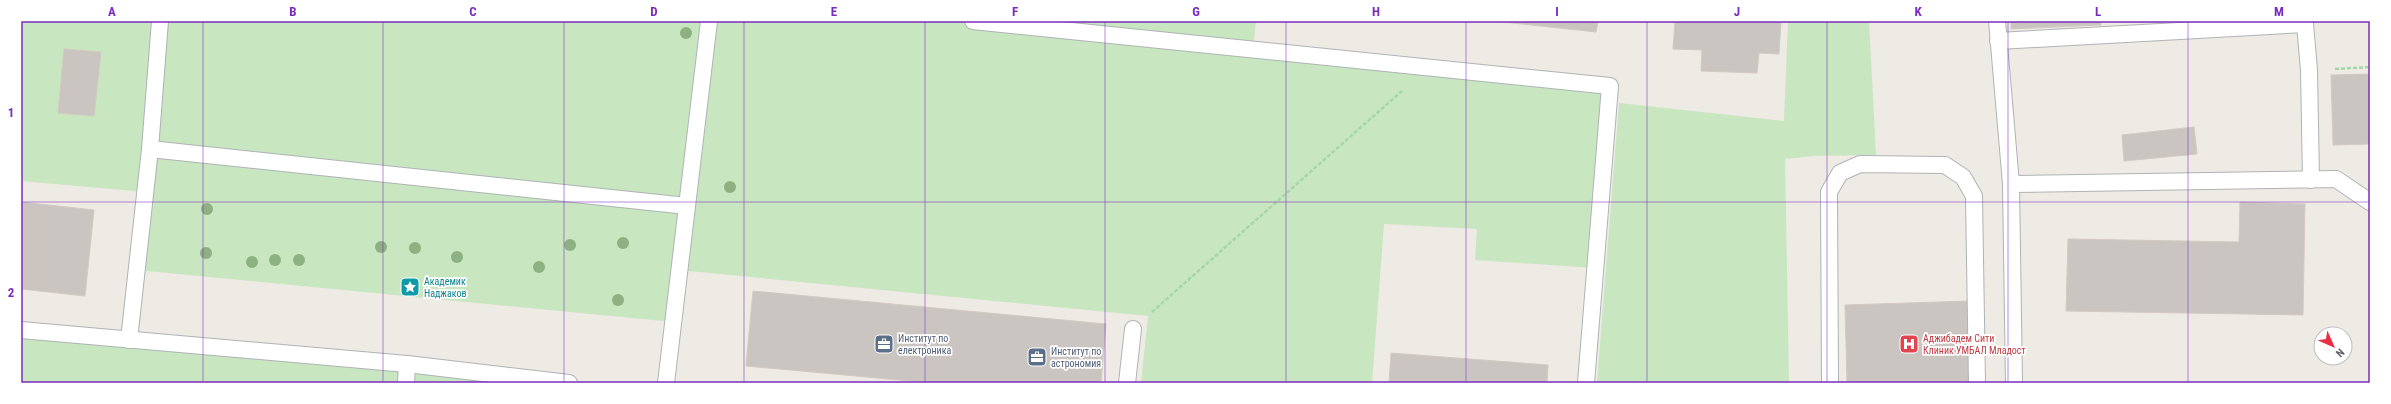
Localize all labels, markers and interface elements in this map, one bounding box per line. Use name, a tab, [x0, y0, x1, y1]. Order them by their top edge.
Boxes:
text: A	[108, 4, 116, 19]
text: B	[289, 4, 297, 19]
text: C	[469, 4, 477, 19]
text: D	[650, 4, 658, 19]
text: E	[831, 4, 838, 19]
text: F	[1012, 4, 1018, 19]
text: G	[1192, 4, 1200, 19]
text: H	[1372, 4, 1380, 19]
text: I	[1555, 4, 1559, 19]
text: J	[1734, 4, 1740, 19]
text: K	[1914, 4, 1922, 19]
text: L	[2095, 4, 2101, 19]
text: M	[2274, 4, 2284, 19]
text: 1	[8, 105, 14, 120]
place icon: Академик Наджаков	[399, 276, 421, 298]
place label: Академик Наджаков	[424, 276, 467, 299]
text: 2	[8, 285, 15, 300]
north arrow	[2313, 326, 2353, 366]
office icon: Институт по електроника	[873, 333, 895, 355]
place label: Институт по електроника	[898, 333, 951, 356]
hospital icon: Аджибадем Сити Клиник УМБАЛ Младост	[1898, 333, 1920, 355]
place label: Аджибадем Сити Клиник УМБАЛ Младост	[1923, 333, 2026, 356]
office icon: Институт по астрономия	[1026, 346, 1048, 368]
place label: Институт по астрономия	[1051, 346, 1101, 369]
text: N	[2333, 346, 2347, 360]

